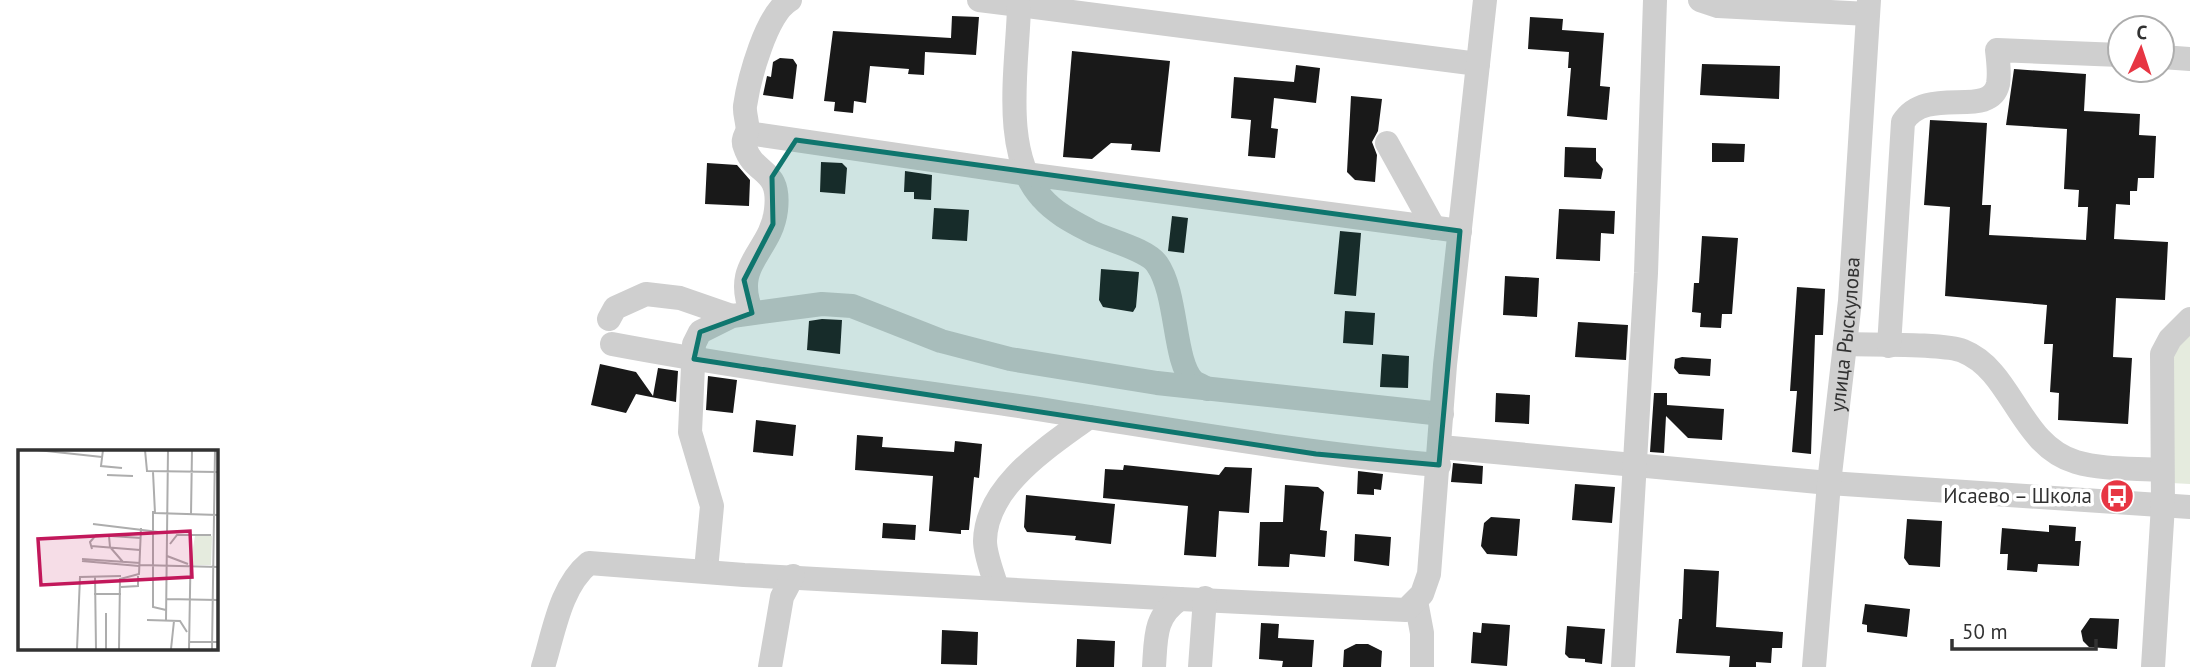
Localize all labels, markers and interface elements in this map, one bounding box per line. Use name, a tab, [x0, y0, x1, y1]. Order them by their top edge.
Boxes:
north arrow	[2106, 14, 2176, 84]
text: С	[2136, 20, 2148, 44]
street label: улица Рыскулова	[1823, 256, 1866, 413]
inset map	[18, 450, 217, 650]
bus stop icon: Исаево – Школа	[2098, 477, 2136, 515]
place label: Исаево – Школа	[1943, 482, 2092, 509]
scale bar	[1952, 608, 2096, 652]
text: 50 m	[1962, 618, 2008, 645]

